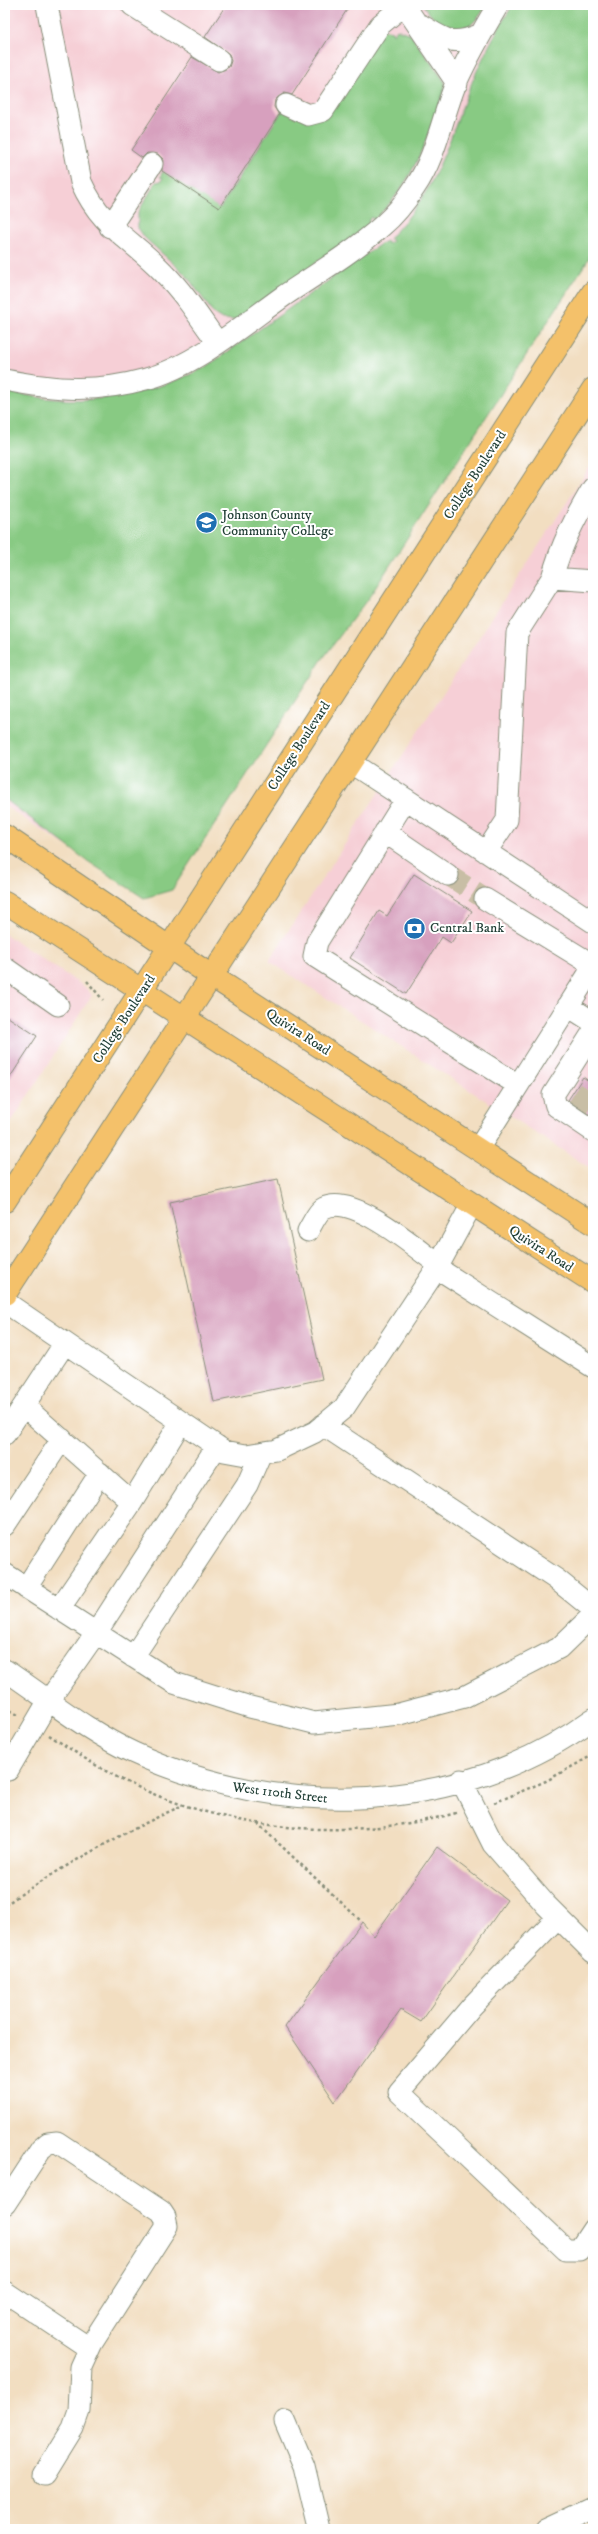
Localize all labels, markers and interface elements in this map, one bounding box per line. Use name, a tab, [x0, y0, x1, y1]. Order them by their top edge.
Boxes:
street label: College Boulevard	[440, 427, 510, 523]
place label: Johnson County Community College	[220, 506, 334, 540]
school or university icon: Johnson County Community College	[194, 510, 220, 536]
street label: College Boulevard	[264, 698, 334, 794]
bank icon: Central Bank	[402, 915, 428, 941]
place label: Central Bank	[430, 919, 504, 937]
street label: College Boulevard	[89, 971, 159, 1067]
street label: Quivira Road	[262, 1004, 334, 1060]
street label: Quivira Road	[505, 1221, 577, 1277]
street label: West 110th Street	[230, 1778, 329, 1808]

